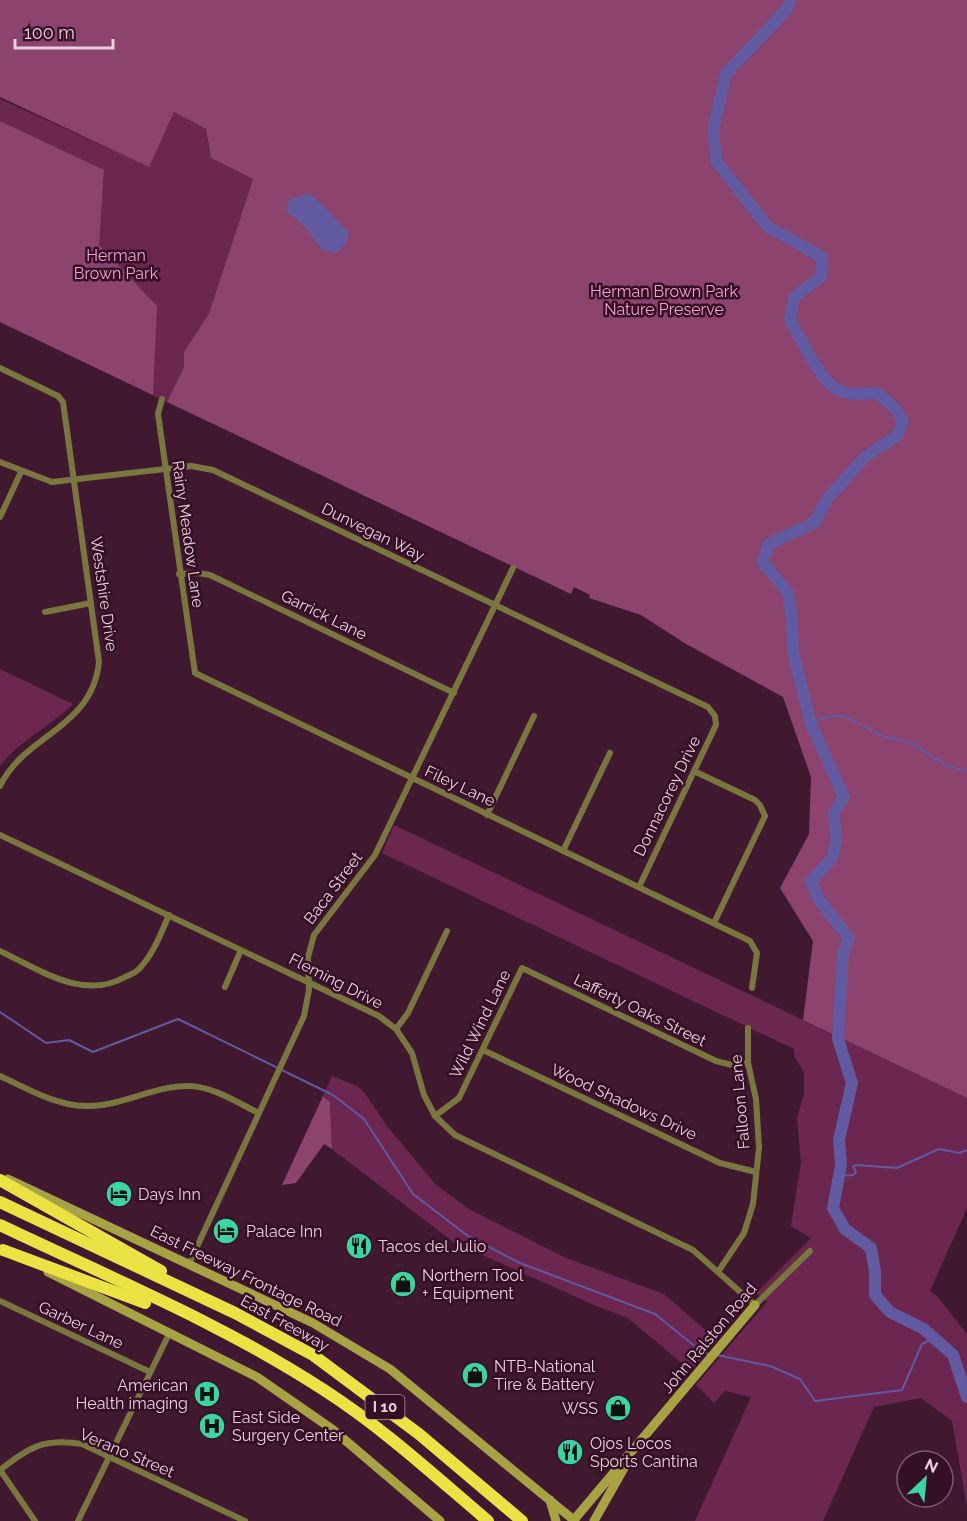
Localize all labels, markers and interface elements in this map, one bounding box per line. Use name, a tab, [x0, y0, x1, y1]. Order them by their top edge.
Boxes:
scale bar	[15, 12, 112, 50]
text: 100 m	[24, 22, 75, 43]
park label: Herman Brown Park	[74, 246, 159, 283]
park label: Herman Brown Park Nature Preserve	[590, 282, 738, 319]
street label: Rainy Meadow Lane	[168, 459, 208, 609]
street label: Dunvegan Way	[318, 499, 428, 565]
street label: Westshire Drive	[87, 535, 121, 653]
street label: Garrick Lane	[278, 586, 370, 644]
street label: Donnacorey Drive	[630, 733, 704, 859]
street label: Filey Lane	[422, 761, 498, 811]
street label: Baca Street	[300, 848, 367, 928]
street label: Fleming Drive	[286, 949, 386, 1013]
street label: Wild Wind Lane	[446, 967, 514, 1081]
street label: Lafferty Oaks Street	[571, 970, 710, 1051]
street label: Falloon Lane	[726, 1054, 754, 1150]
street label: Wood Shadows Drive	[548, 1060, 700, 1144]
hotel icon: Days Inn	[104, 1179, 134, 1209]
place label: Days Inn	[138, 1185, 201, 1204]
hotel icon: Palace Inn	[211, 1216, 241, 1246]
street label: East Freeway Frontage Road	[147, 1221, 345, 1331]
place label: Palace Inn	[246, 1222, 322, 1241]
restaurant icon: Tacos del Julio	[344, 1231, 374, 1261]
place label: Tacos del Julio	[378, 1237, 486, 1256]
place label: Northern Tool + Equipment	[422, 1266, 524, 1303]
shop icon: Northern Tool + Equipment	[388, 1269, 418, 1299]
street label: John Ralston Road	[658, 1279, 760, 1397]
street label: East Freeway	[237, 1291, 333, 1355]
street label: Garber Lane	[36, 1297, 126, 1353]
place label: NTB-National Tire & Battery	[494, 1357, 596, 1394]
shop icon: NTB-National Tire & Battery	[460, 1360, 490, 1390]
place label: American Health imaging	[76, 1376, 188, 1413]
hospital icon: American Health imaging	[192, 1379, 222, 1409]
shop icon: WSS	[603, 1393, 633, 1423]
road number: I 10	[366, 1395, 404, 1419]
place label: WSS	[562, 1399, 598, 1418]
place label: East Side Surgery Center	[232, 1408, 344, 1445]
hospital icon: East Side Surgery Center	[197, 1411, 227, 1441]
street label: Verano Street	[77, 1425, 178, 1482]
place label: Ojos Locos Sports Cantina	[590, 1434, 698, 1471]
restaurant icon: Ojos Locos Sports Cantina	[555, 1437, 585, 1467]
north arrow	[895, 1449, 955, 1509]
text: N	[922, 1455, 941, 1477]

